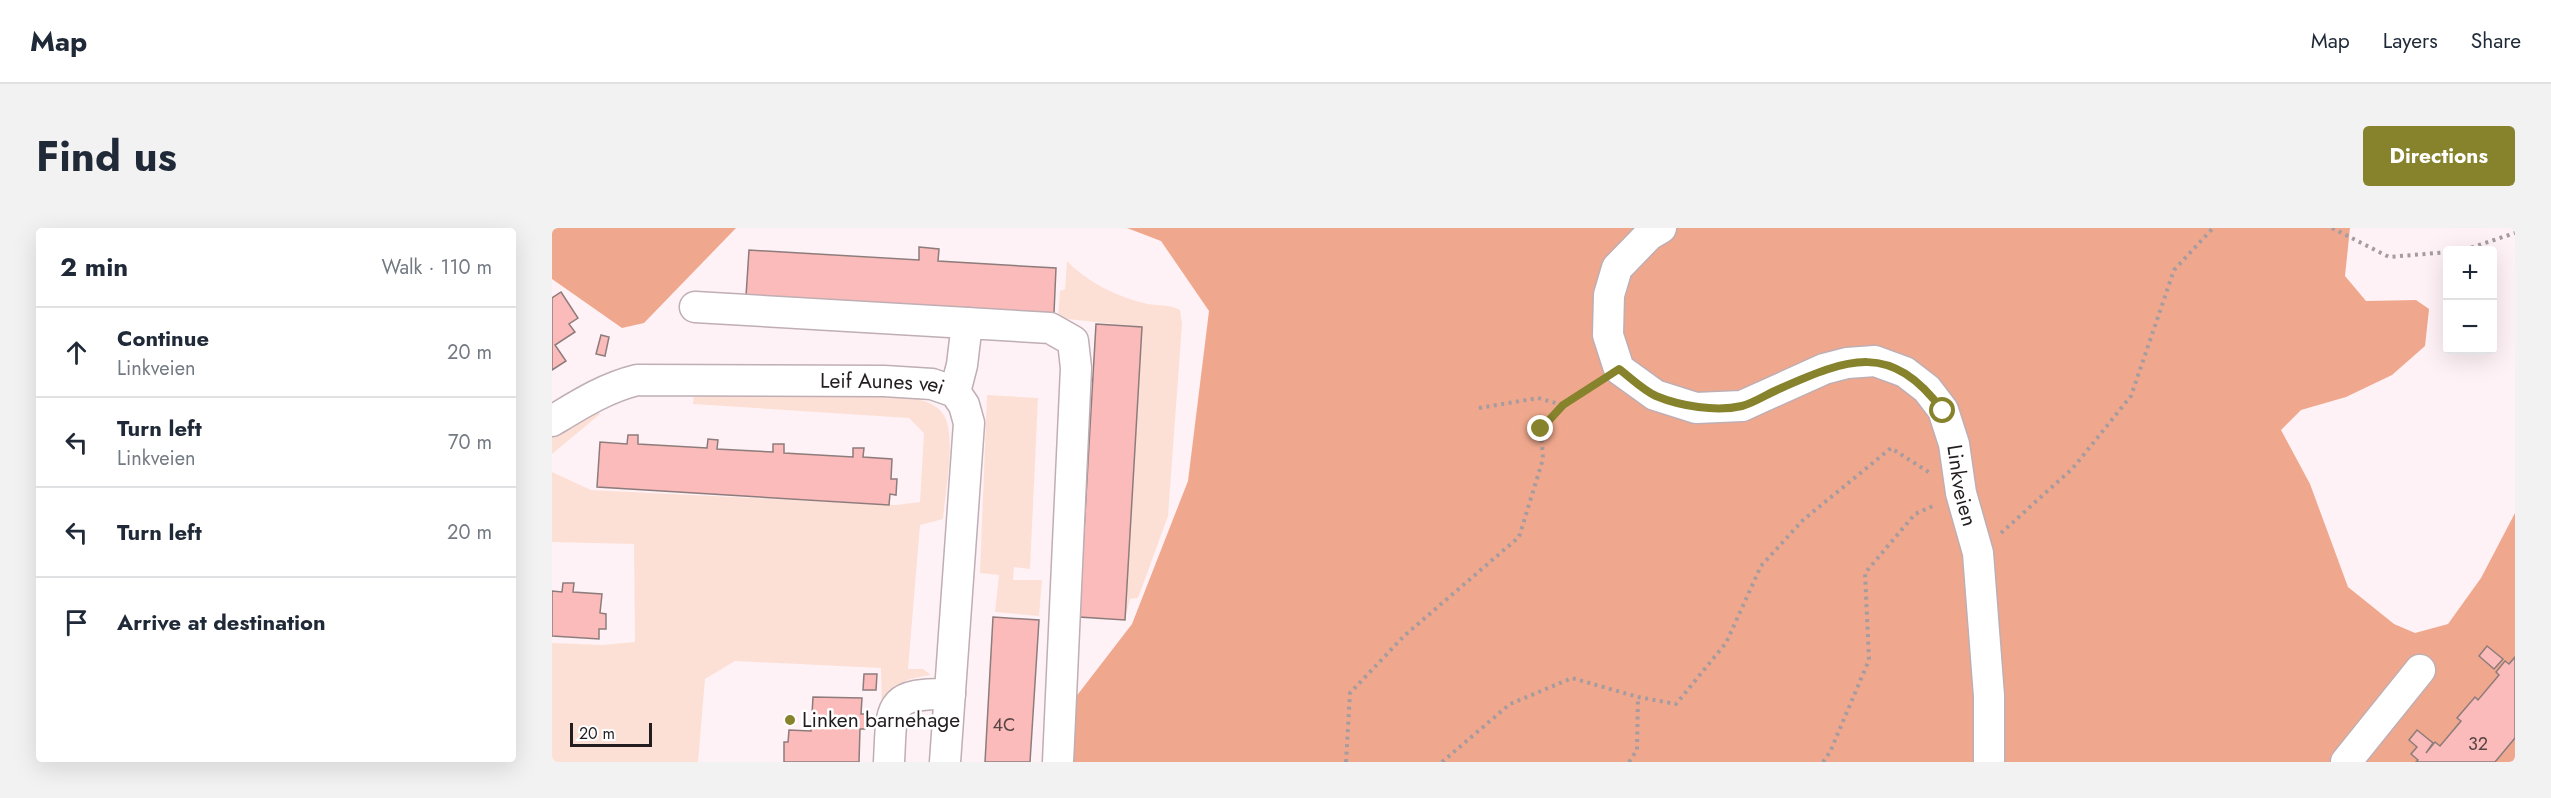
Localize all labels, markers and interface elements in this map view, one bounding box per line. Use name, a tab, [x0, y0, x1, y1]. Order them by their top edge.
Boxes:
text: Map	[30, 21, 87, 62]
text: Map	[2311, 26, 2350, 56]
text: Layers	[2383, 26, 2438, 56]
text: Share	[2471, 26, 2521, 56]
text: Find us	[36, 126, 177, 187]
button: Directions	[2363, 126, 2515, 186]
map controls	[2443, 246, 2497, 354]
button: +	[2443, 246, 2497, 300]
text: 2 min	[60, 248, 128, 286]
text: Walk · 110 m	[382, 253, 492, 282]
button: −	[2443, 300, 2497, 354]
text: Continue	[117, 322, 209, 354]
icon: ahead	[60, 336, 93, 369]
text: 20 m	[447, 338, 492, 367]
text: Linkveien	[117, 354, 196, 383]
street label: Leif Aunes vei	[820, 366, 949, 402]
route start	[1929, 397, 1955, 423]
text: Turn left	[117, 412, 202, 444]
route end	[1527, 415, 1553, 441]
icon: left	[60, 426, 93, 459]
text: 70 m	[448, 428, 492, 457]
street label: Linkveien	[1939, 443, 1985, 530]
text: Linkveien	[117, 444, 196, 473]
icon: left	[60, 516, 93, 549]
text: Turn left	[117, 516, 202, 548]
text: 20 m	[447, 518, 492, 547]
icon: arrive	[60, 606, 93, 639]
text: Arrive at destination	[117, 606, 326, 638]
place label: Linken barnehage	[802, 705, 960, 735]
house number: 4C	[993, 712, 1015, 738]
marker: Linken barnehage	[783, 713, 797, 727]
scale bar	[570, 720, 652, 748]
text: 20 m	[579, 722, 615, 745]
house number: 32	[2468, 731, 2488, 757]

